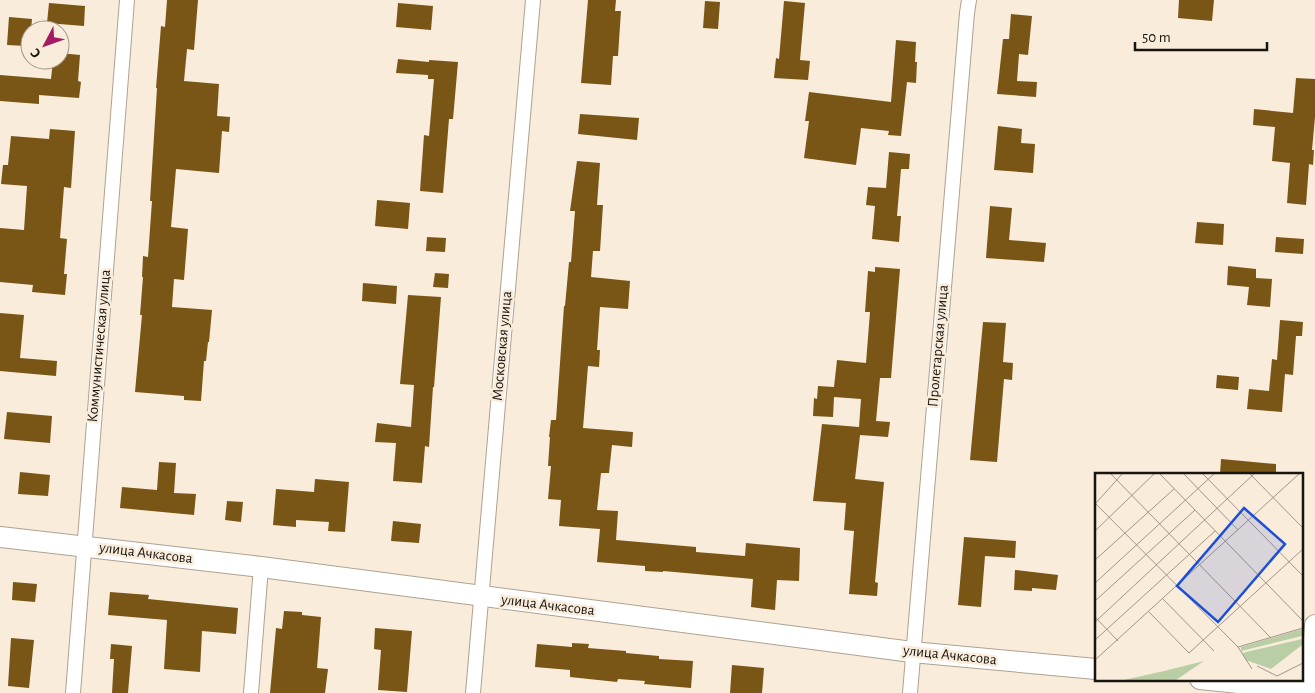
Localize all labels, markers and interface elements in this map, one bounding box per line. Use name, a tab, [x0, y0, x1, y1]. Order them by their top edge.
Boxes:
north arrow	[20, 20, 70, 70]
scale bar	[1135, 20, 1268, 52]
text: 50 m	[1142, 30, 1171, 45]
text: С	[28, 45, 44, 60]
street label: Коммунистическая улица	[85, 269, 113, 423]
street label: Пролетарская улица	[925, 284, 951, 408]
street label: Московская улица	[490, 290, 514, 402]
inset map	[1095, 473, 1302, 680]
street label: улица Ачкасова	[97, 540, 194, 566]
street label: улица Ачкасова	[499, 592, 596, 618]
street label: улица Ачкасова	[902, 643, 998, 667]

